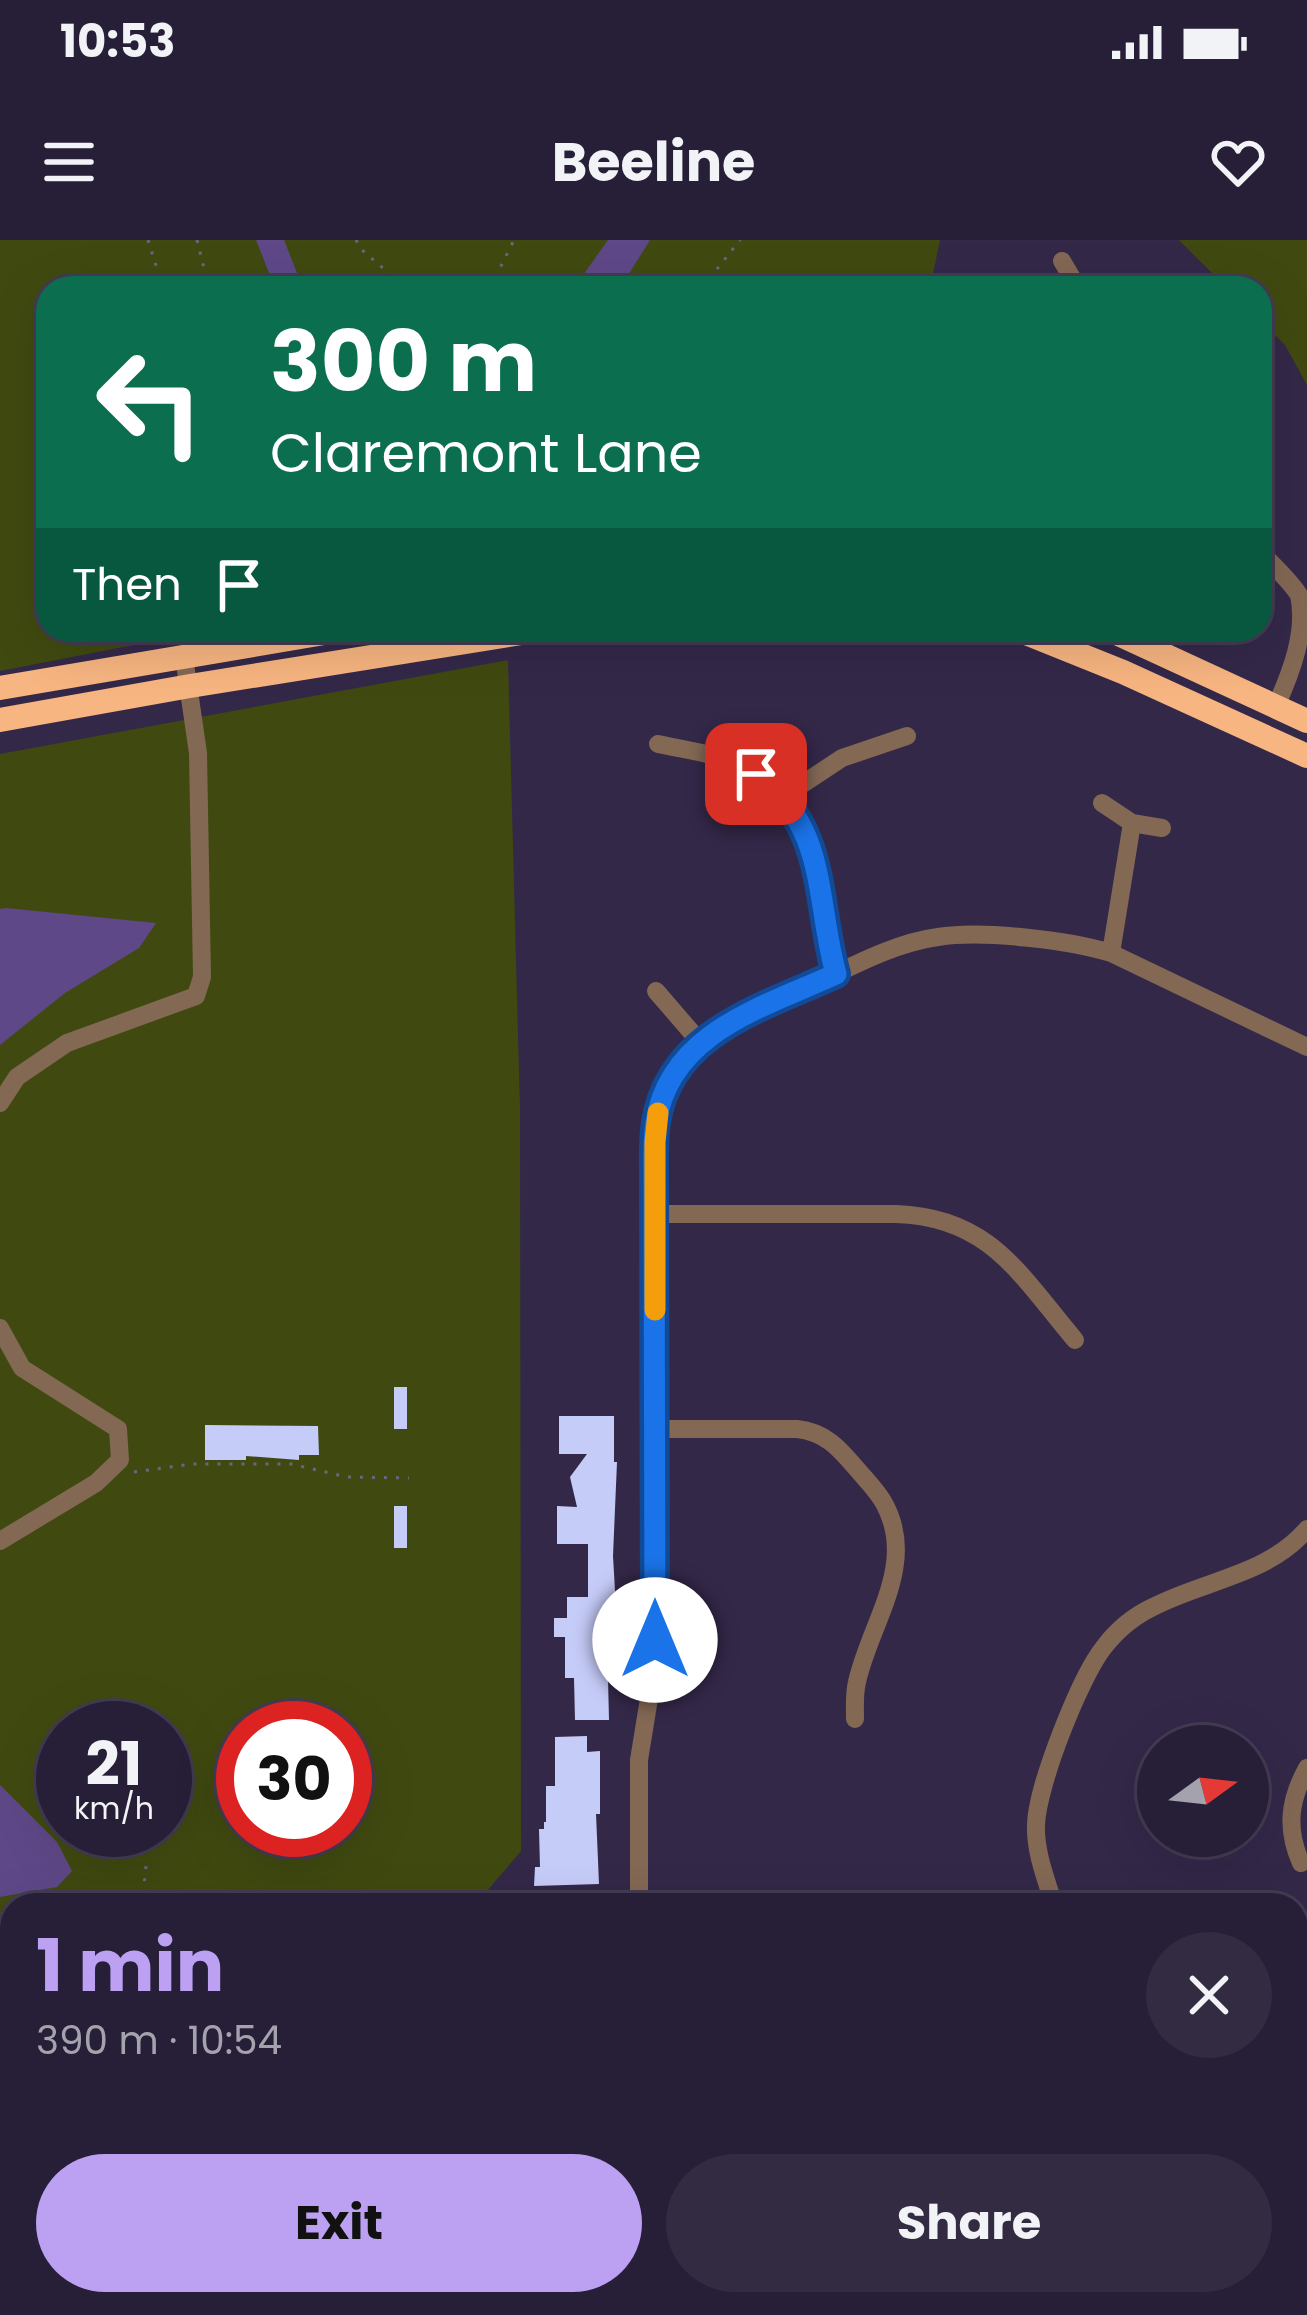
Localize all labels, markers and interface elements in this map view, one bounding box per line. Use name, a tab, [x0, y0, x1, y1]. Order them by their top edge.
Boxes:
text: 10:53	[60, 10, 176, 73]
text: Beeline	[552, 124, 755, 200]
icon: menu	[36, 129, 102, 195]
icon: heart	[1205, 129, 1271, 195]
text: 300 m	[270, 303, 537, 420]
icon: left	[72, 324, 228, 480]
text: Claremont Lane	[270, 415, 702, 491]
icon: arrive	[206, 552, 272, 618]
text: Then	[72, 553, 182, 616]
pin	[705, 723, 807, 825]
icon: arrive	[723, 741, 789, 807]
position arrow	[592, 1577, 718, 1703]
speed limit sign: 30	[216, 1701, 372, 1857]
text: 21	[86, 1722, 142, 1806]
north arrow	[1137, 1725, 1269, 1857]
map controls	[1137, 1725, 1269, 1857]
text: km/h	[74, 1787, 154, 1830]
text: 1 min	[36, 1915, 224, 2016]
button: close	[1146, 1932, 1272, 2058]
text: 390 m · 10:54	[36, 2013, 282, 2068]
button: Exit	[36, 2154, 642, 2292]
button: Share	[666, 2154, 1272, 2292]

